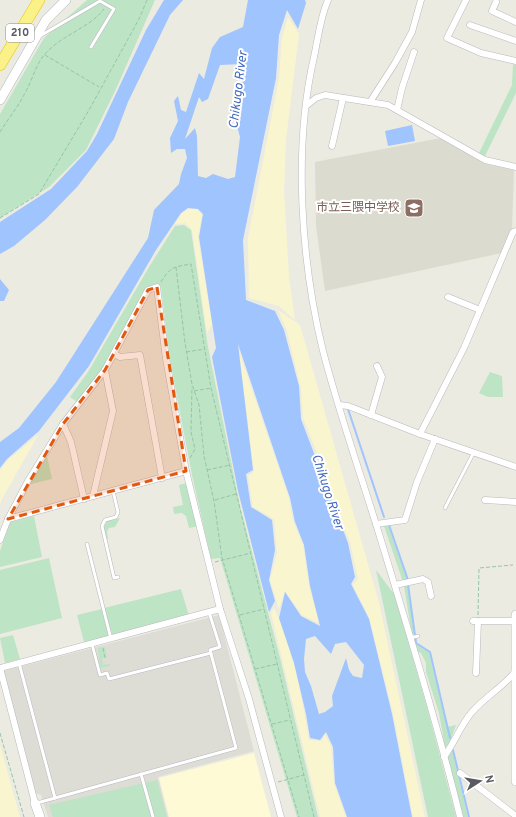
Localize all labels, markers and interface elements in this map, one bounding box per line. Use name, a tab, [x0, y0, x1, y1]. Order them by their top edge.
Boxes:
road number: 210	[6, 24, 34, 42]
water label: Chikugo River	[226, 49, 252, 130]
school or university icon: 市立三隈中学校	[403, 197, 425, 219]
place label: 市立三隈中学校	[316, 200, 400, 216]
water label: Chikugo River	[307, 452, 347, 533]
north arrow	[460, 761, 500, 801]
text: N	[481, 774, 496, 784]

